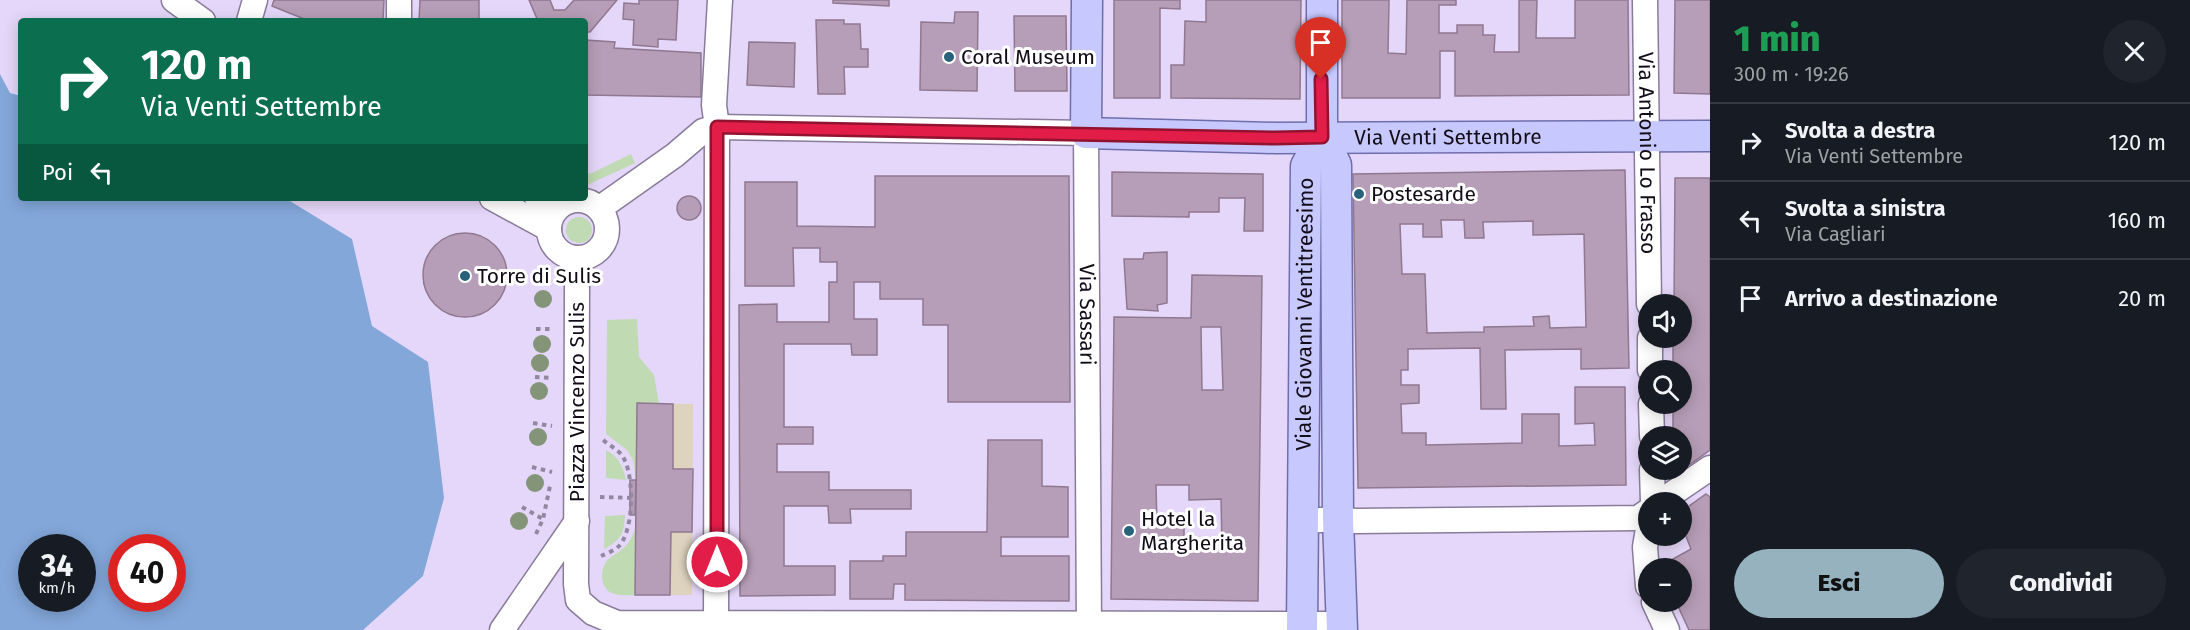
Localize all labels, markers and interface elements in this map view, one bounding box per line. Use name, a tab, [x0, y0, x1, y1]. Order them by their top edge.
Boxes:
pin	[1295, 17, 1346, 79]
text: 1 min	[1734, 17, 1820, 61]
button: close	[2103, 20, 2166, 83]
icon: arrive	[1304, 26, 1337, 59]
text: 120 m	[141, 40, 252, 90]
icon: right	[42, 42, 120, 120]
place label: Coral Museum	[961, 44, 1095, 70]
marker: Coral Museum	[942, 50, 956, 64]
street label: Via Antonio Lo Frasso	[1633, 52, 1661, 254]
text: 300 m · 19:26	[1734, 62, 1849, 86]
text: Via Venti Settembre	[141, 91, 382, 123]
text: Svolta a destra	[1785, 117, 1935, 144]
street label: Via Venti Settembre	[1354, 124, 1542, 151]
icon: right	[1734, 126, 1767, 159]
text: 120 m	[2109, 129, 2166, 156]
text: Via Venti Settembre	[1785, 144, 1963, 168]
icon: left	[85, 156, 118, 189]
text: Poi	[42, 159, 73, 186]
street label: Viale Giovanni Ventitreesimo	[1291, 177, 1319, 451]
place label: Postesarde	[1371, 181, 1476, 207]
marker: Postesarde	[1352, 187, 1366, 201]
text: Svolta a sinistra	[1785, 195, 1946, 222]
icon: left	[1734, 204, 1767, 237]
text: 160 m	[2108, 207, 2166, 234]
text: Via Cagliari	[1785, 222, 1886, 246]
place label: Torre di Sulis	[477, 263, 601, 289]
street label: Via Sassari	[1074, 264, 1100, 366]
marker: Torre di Sulis	[458, 269, 472, 283]
icon: arrive	[1734, 282, 1767, 315]
text: Arrivo a destinazione	[1785, 285, 1998, 312]
text: 20 m	[2118, 285, 2166, 312]
map controls	[1638, 294, 1692, 612]
button: sound	[1638, 294, 1692, 348]
street label: Piazza Vincenzo Sulis	[564, 302, 590, 502]
button: search	[1638, 360, 1692, 414]
button: layers	[1638, 426, 1692, 480]
button: +	[1638, 492, 1692, 546]
place label: Hotel la Margherita	[1141, 506, 1244, 556]
marker: Hotel la Margherita	[1122, 524, 1136, 538]
position arrow	[685, 530, 749, 594]
speed limit sign: 40	[108, 534, 186, 612]
text: 34	[41, 548, 73, 584]
button: Esci	[1734, 549, 1944, 618]
button: Condividi	[1956, 549, 2166, 618]
button: −	[1638, 558, 1692, 612]
text: km/h	[38, 579, 76, 597]

